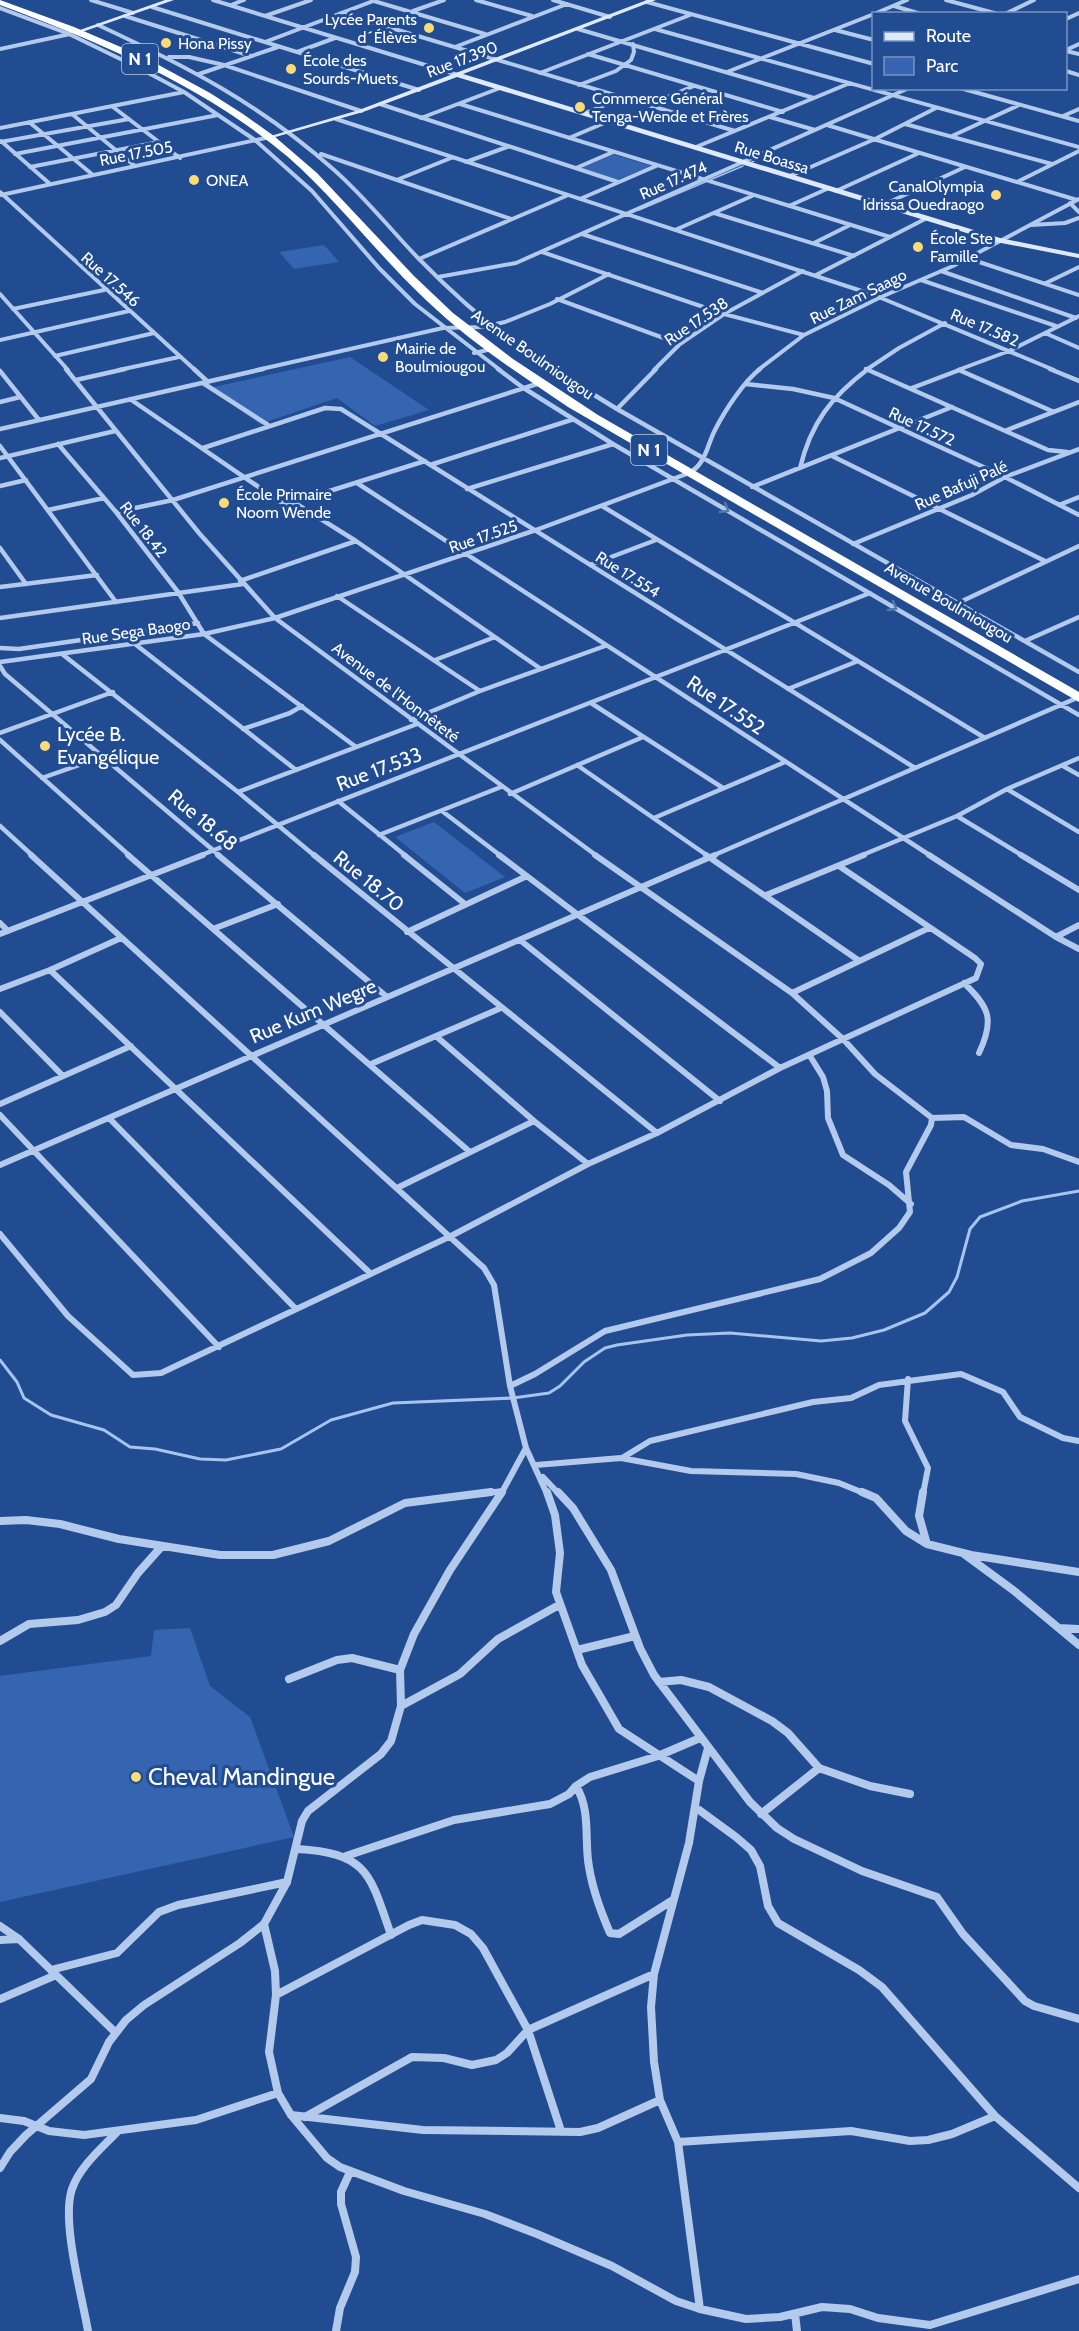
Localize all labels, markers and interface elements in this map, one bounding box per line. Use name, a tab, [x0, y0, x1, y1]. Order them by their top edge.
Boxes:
place label: Lycée Parents d´Élèves	[325, 10, 417, 47]
legend	[872, 12, 1067, 90]
marker: Lycée Parents d´Élèves	[422, 21, 436, 35]
text: Route	[926, 25, 971, 47]
place label: Hona Pissy	[178, 34, 252, 53]
marker: Hona Pissy	[159, 36, 173, 50]
street label: Rue 17.390	[424, 37, 500, 82]
road number: N 1	[122, 44, 158, 74]
place label: École des Sourds-Muets	[303, 51, 398, 88]
text: Parc	[926, 55, 958, 77]
marker: École des Sourds-Muets	[284, 62, 298, 76]
place label: Commerce Général Tenga-Wende et Frères	[592, 89, 749, 126]
marker: Commerce Général Tenga-Wende et Frères	[573, 100, 587, 114]
street label: Rue 17.505	[98, 137, 174, 170]
street label: Rue Boassa	[732, 137, 812, 178]
street label: Rue 17.474	[637, 157, 710, 204]
place label: ONEA	[206, 171, 248, 190]
marker: ONEA	[187, 173, 201, 187]
place label: CanalOlympia Idrissa Ouedraogo	[862, 177, 984, 214]
marker: CanalOlympia Idrissa Ouedraogo	[989, 188, 1003, 202]
place label: École Ste Famille	[930, 229, 993, 266]
marker: École Ste Famille	[911, 240, 925, 254]
street label: Rue 17.546	[77, 248, 144, 311]
street label: Rue Zam Saago	[807, 265, 910, 328]
street label: Rue 17.538	[661, 293, 732, 350]
street label: Avenue Boulmiougou	[468, 305, 597, 404]
street label: Rue 17.582	[948, 305, 1022, 350]
place label: Mairie de Boulmiougou	[395, 339, 485, 376]
marker: Mairie de Boulmiougou	[376, 350, 390, 364]
street label: Rue 17.572	[886, 403, 958, 450]
road number: N 1	[631, 435, 667, 465]
street label: Rue Bafuji Palé	[912, 457, 1010, 514]
place label: École Primaire Noom Wende	[236, 485, 332, 522]
marker: École Primaire Noom Wende	[217, 496, 231, 510]
street label: Rue 18.42	[116, 498, 171, 561]
one-way arrow	[719, 501, 729, 513]
street label: Rue 17.525	[446, 516, 520, 557]
street label: Rue 17.554	[592, 547, 663, 602]
street label: Avenue Boulmiougou	[881, 558, 1016, 647]
one-way arrow	[887, 600, 897, 611]
street label: Rue Sega Baogo	[81, 614, 192, 649]
street label: Avenue de l'Honnêteté	[328, 638, 463, 746]
street label: Rue 17.552	[682, 670, 770, 740]
place label: Lycée B. Evangélique	[57, 722, 159, 769]
marker: Lycée B. Evangélique	[38, 739, 52, 753]
street label: Rue 17.533	[333, 742, 425, 796]
street label: Rue 18.68	[163, 784, 243, 856]
street label: Rue 18.70	[329, 845, 409, 917]
street label: Rue Kum Wegre	[246, 974, 380, 1048]
place label: Cheval Mandingue	[148, 1762, 335, 1791]
marker: Cheval Mandingue	[129, 1770, 143, 1784]

